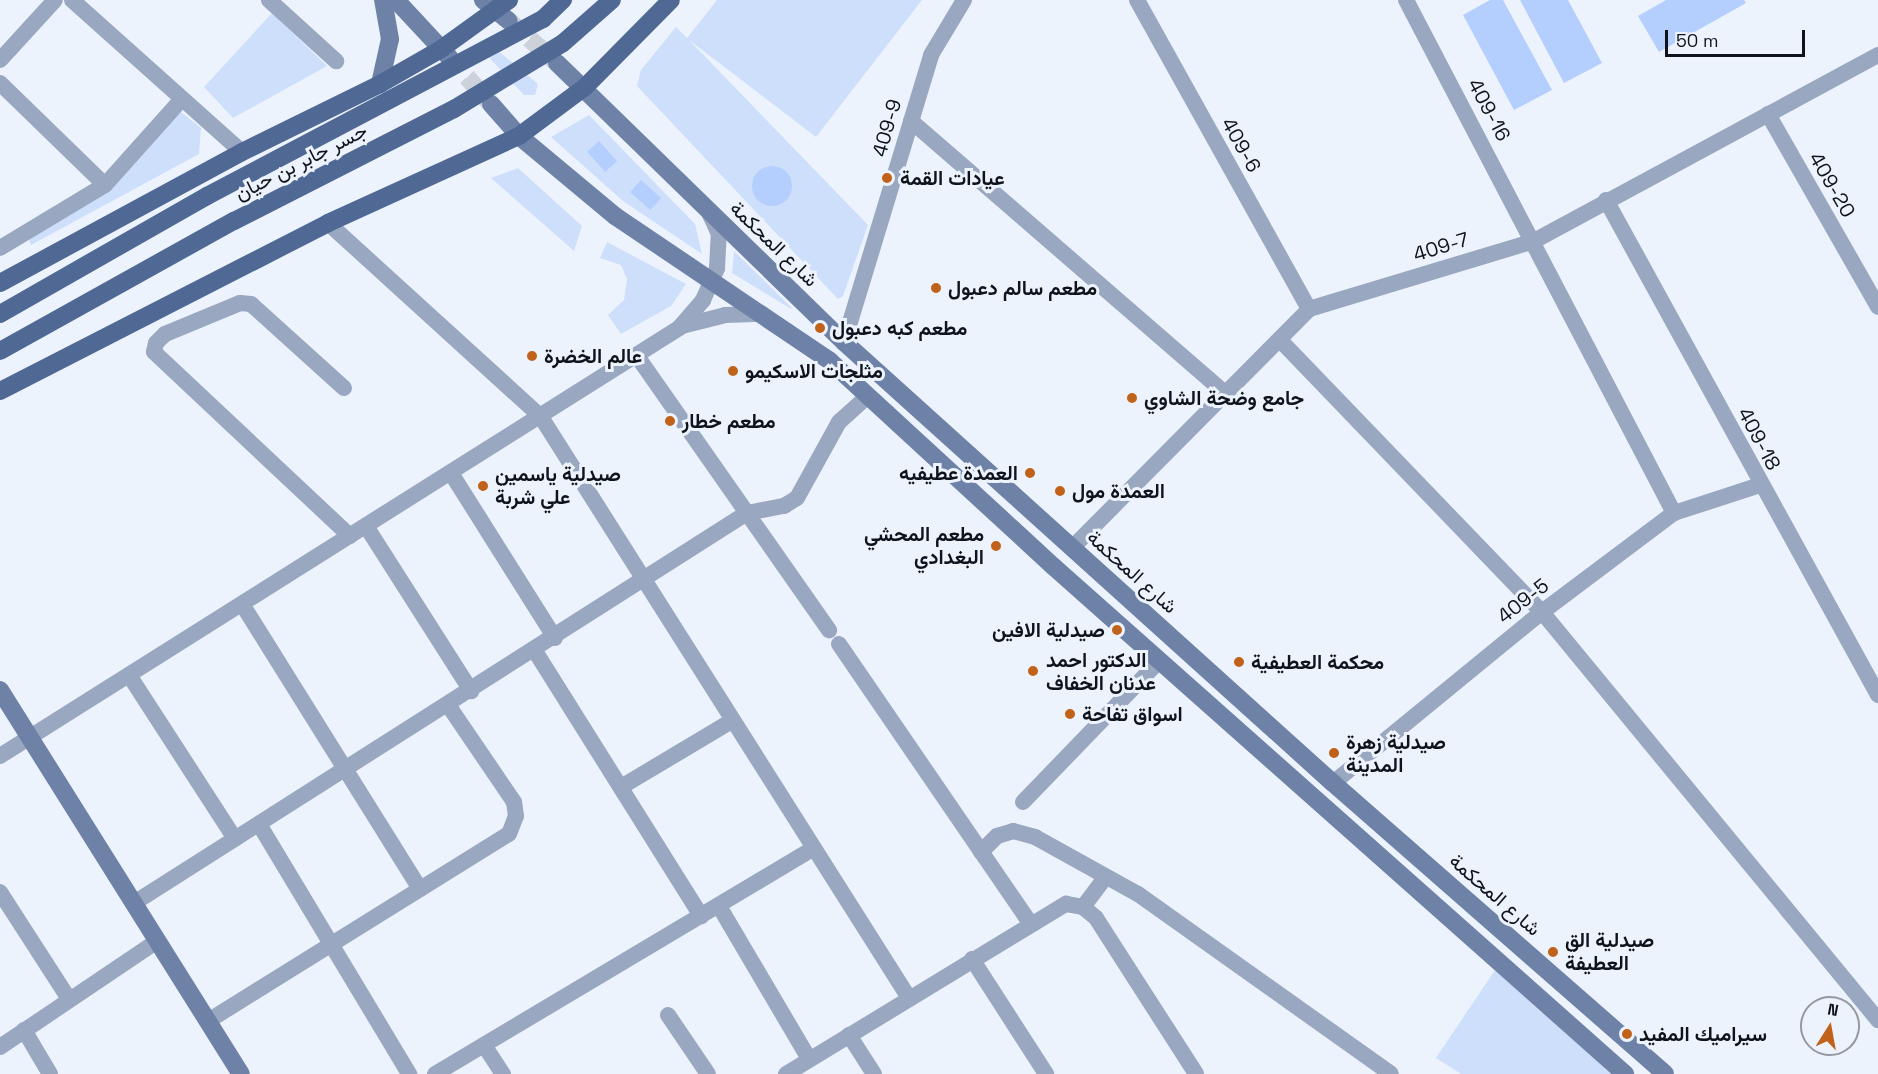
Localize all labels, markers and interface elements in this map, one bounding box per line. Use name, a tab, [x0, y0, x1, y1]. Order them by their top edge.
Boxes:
scale bar	[1668, 18, 1808, 56]
text: 50 m	[1676, 29, 1718, 52]
street label: 409-16	[1463, 75, 1515, 145]
street label: 409-9	[867, 96, 907, 160]
street label: 409-6	[1216, 113, 1266, 177]
street label: جسر جابر بن حيان	[231, 118, 371, 206]
street label: 409-20	[1804, 148, 1860, 222]
place label: عيادات القمة	[900, 166, 1005, 190]
marker: عيادات القمة	[878, 169, 896, 187]
street label: شارع المحكمة	[725, 196, 823, 292]
street label: 409-7	[1410, 227, 1472, 267]
place label: مطعم سالم دعبول	[948, 276, 1097, 300]
marker: مطعم سالم دعبول	[929, 281, 943, 295]
place label: مطعم كبه دعبول	[832, 316, 967, 340]
marker: مطعم كبه دعبول	[813, 321, 827, 335]
place label: عالم الخضرة	[544, 344, 642, 368]
marker: عالم الخضرة	[525, 349, 539, 363]
place label: مثلجات الاسكيمو	[745, 359, 883, 383]
marker: مثلجات الاسكيمو	[726, 364, 740, 378]
place label: جامع وضحة الشاوي	[1144, 386, 1304, 410]
marker: جامع وضحة الشاوي	[1125, 391, 1139, 405]
street label: 409-18	[1733, 404, 1785, 474]
place label: مطعم خطار	[682, 409, 776, 433]
marker: مطعم خطار	[663, 414, 677, 428]
place label: العمدة عطيفيه	[899, 461, 1018, 485]
place label: صيدلية ياسمين علي شربة	[495, 462, 621, 509]
marker: العمدة عطيفيه	[1023, 466, 1037, 480]
marker: صيدلية ياسمين علي شربة	[476, 479, 490, 493]
place label: العمدة مول	[1072, 479, 1165, 503]
marker: العمدة مول	[1053, 484, 1067, 498]
place label: مطعم المحشي البغدادي	[864, 522, 984, 569]
street label: شارع المحكمة	[1082, 525, 1182, 619]
marker: مطعم المحشي البغدادي	[989, 539, 1003, 553]
street label: 409-5	[1493, 573, 1553, 629]
place label: صيدلية الافين	[992, 618, 1105, 642]
marker: صيدلية الافين	[1110, 623, 1124, 637]
place label: الدكتور احمد عدنان الخفاف	[1046, 648, 1156, 695]
place label: محكمة العطيفية	[1251, 650, 1384, 674]
marker: محكمة العطيفية	[1232, 655, 1246, 669]
marker: الدكتور احمد عدنان الخفاف	[1024, 662, 1042, 680]
place label: اسواق تفاحة	[1082, 702, 1183, 726]
marker: اسواق تفاحة	[1063, 707, 1077, 721]
place label: صيدلية زهرة المدينة	[1346, 730, 1446, 777]
marker: صيدلية زهرة المدينة	[1327, 746, 1341, 760]
street label: شارع المحكمة	[1445, 849, 1545, 941]
place label: صيدلية الق العطيفة	[1565, 928, 1654, 975]
marker: صيدلية الق العطيفة	[1546, 945, 1560, 959]
north arrow	[1800, 996, 1860, 1056]
text: N	[1826, 998, 1840, 1021]
place label: سيراميك المفيد	[1639, 1022, 1767, 1046]
marker: سيراميك المفيد	[1620, 1027, 1634, 1041]

